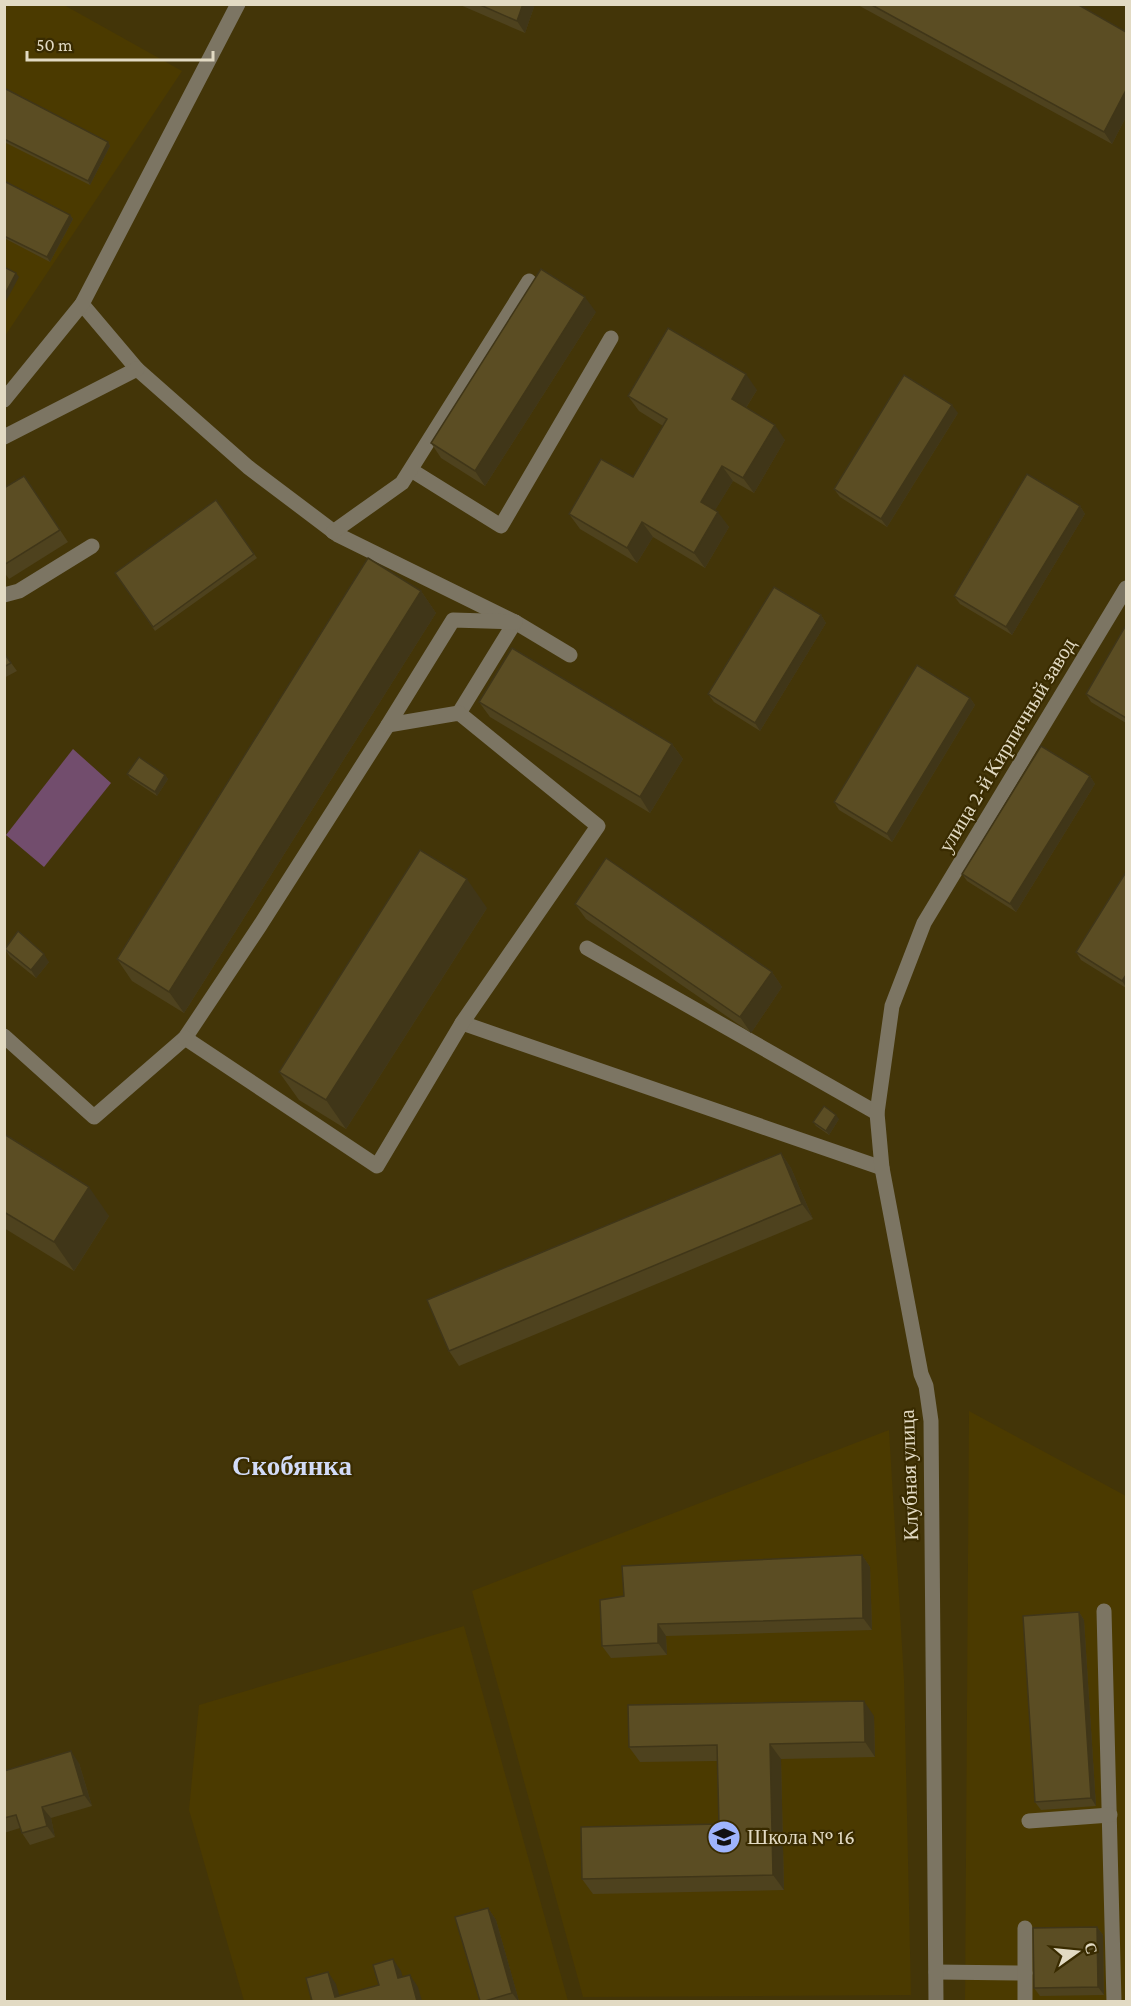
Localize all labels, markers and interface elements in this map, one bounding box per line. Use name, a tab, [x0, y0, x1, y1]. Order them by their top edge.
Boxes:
scale bar	[27, 24, 213, 62]
text: 50 m	[36, 35, 73, 55]
street label: улица 2-й Кирпичный завод	[933, 633, 1081, 857]
street label: Клубная улица	[895, 1408, 923, 1541]
district label: Скобянка	[232, 1451, 352, 1481]
school or university icon: Школа № 16	[706, 1819, 742, 1855]
place label: Школа № 16	[747, 1825, 855, 1849]
north arrow	[1047, 1922, 1107, 1982]
text: С	[1081, 1940, 1101, 1956]

